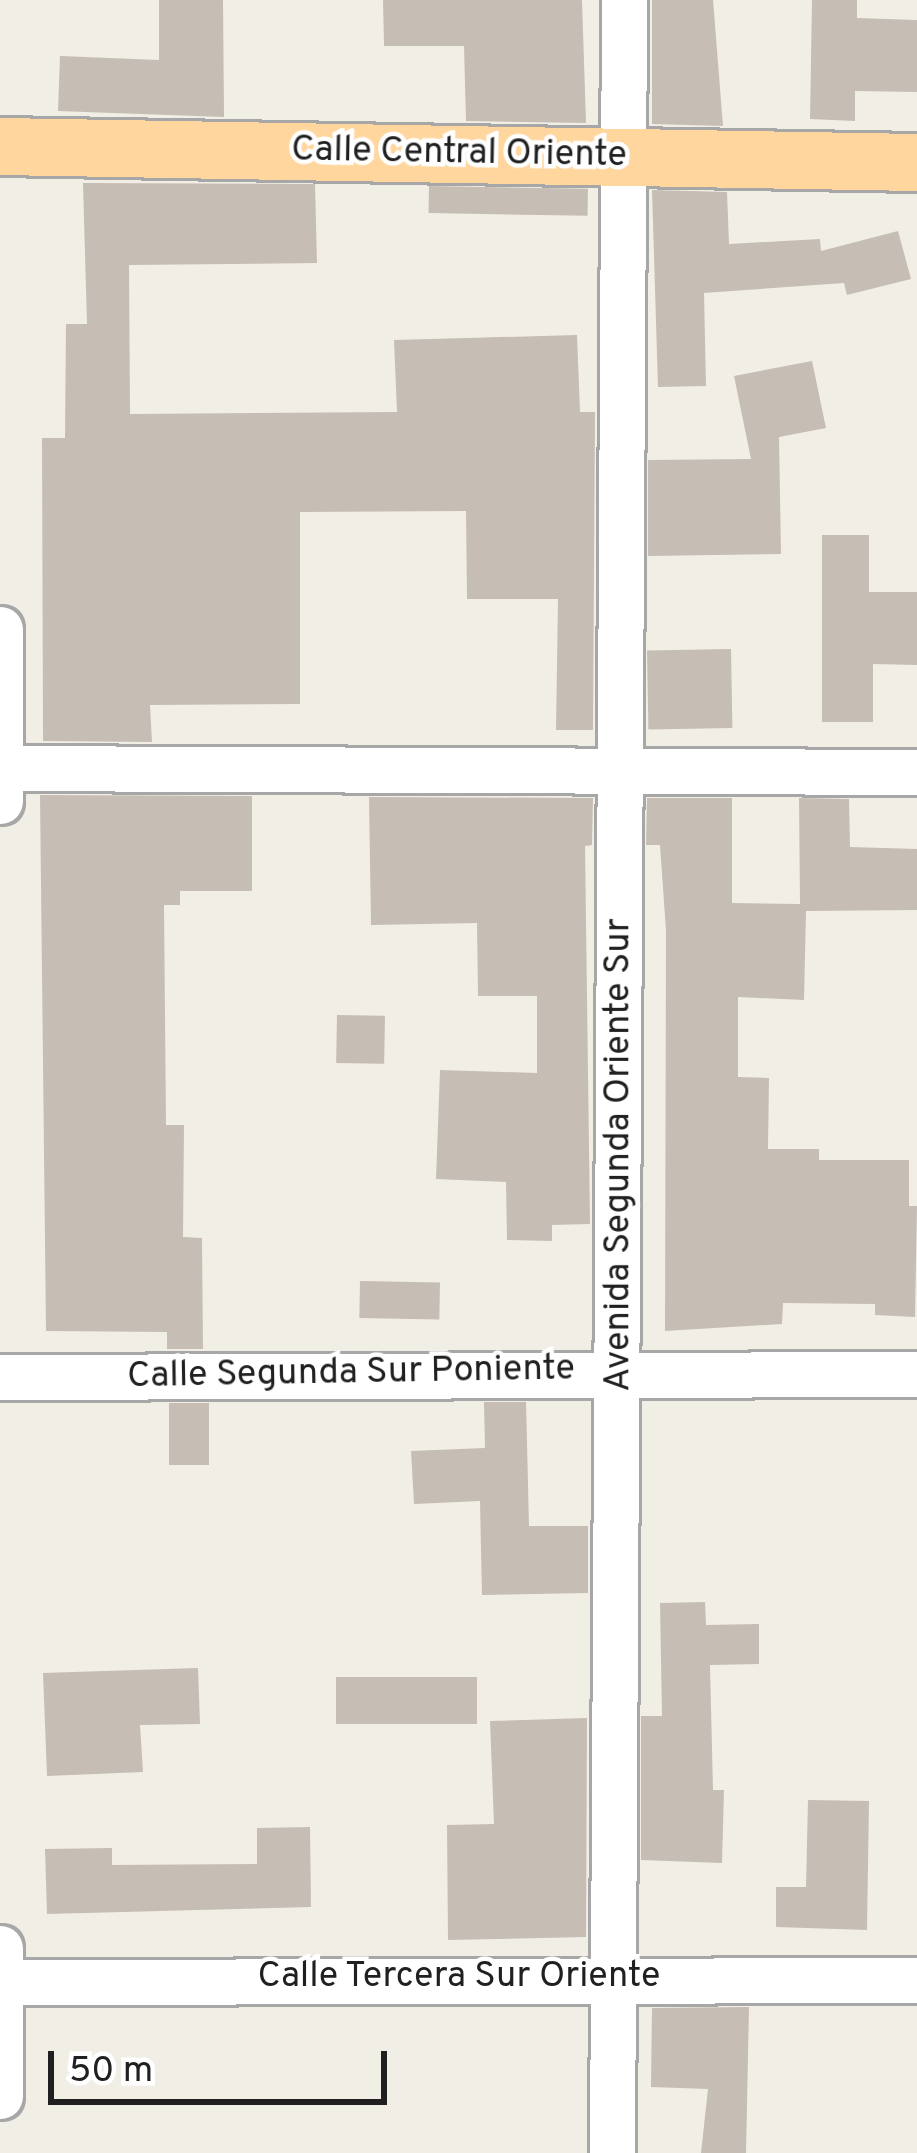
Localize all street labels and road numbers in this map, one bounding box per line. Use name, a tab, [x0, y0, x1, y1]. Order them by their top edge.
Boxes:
street label: Calle Central Oriente	[291, 129, 627, 179]
street label: Avenida Segunda Oriente Sur	[598, 918, 642, 1392]
street label: Calle Segunda Sur Poniente	[127, 1348, 575, 1400]
street label: Calle Tercera Sur Oriente	[257, 1956, 661, 2000]

